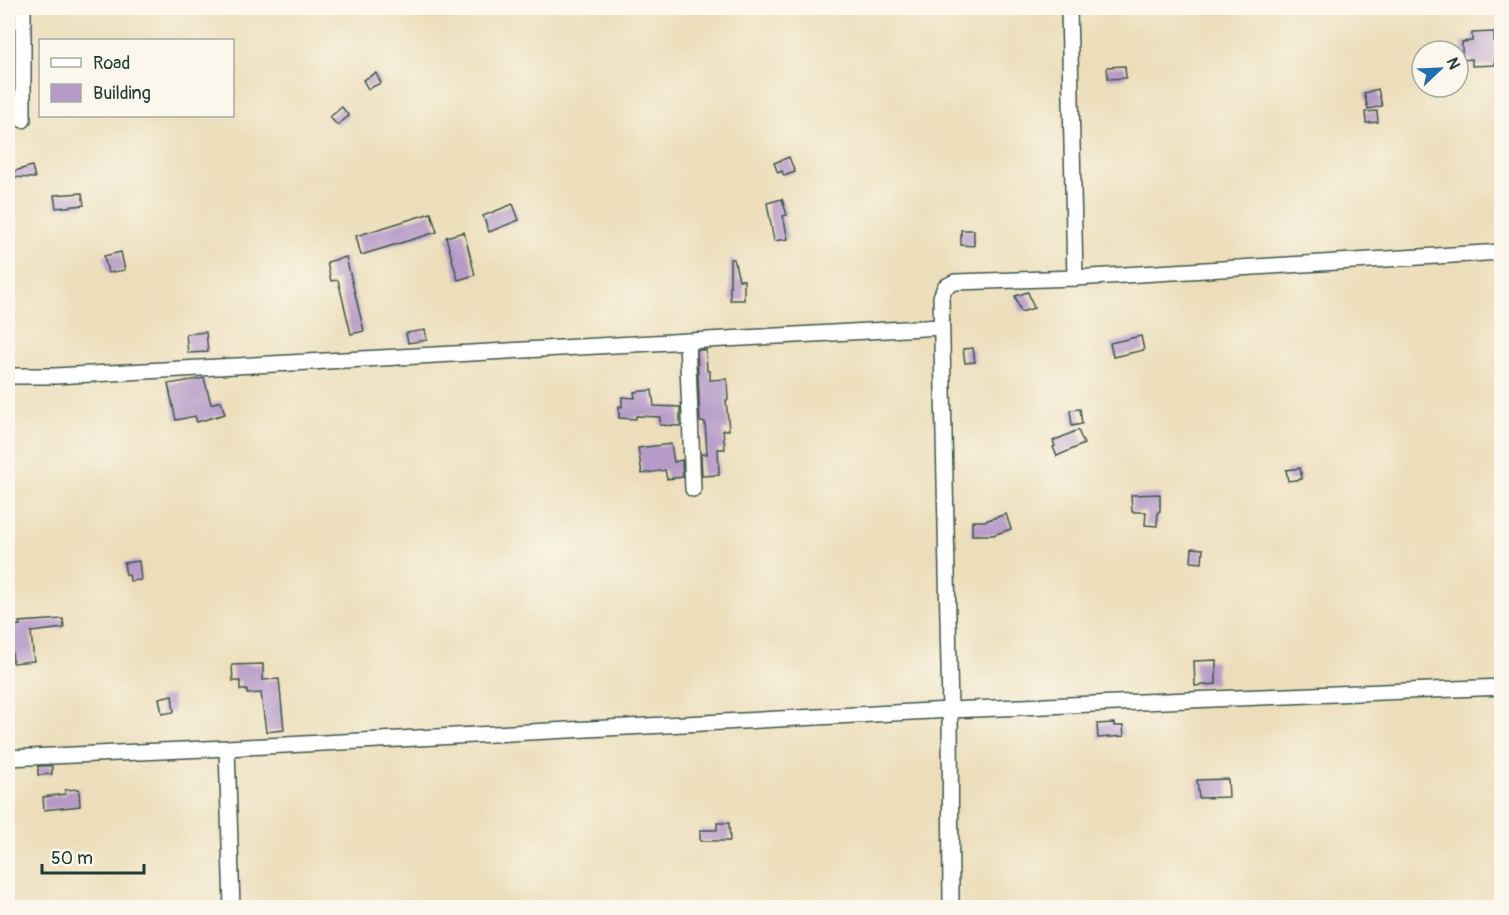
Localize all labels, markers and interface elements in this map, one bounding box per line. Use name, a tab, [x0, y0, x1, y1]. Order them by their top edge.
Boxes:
legend	[39, 39, 234, 117]
north arrow	[1410, 39, 1470, 99]
text: Road	[93, 52, 130, 75]
text: N	[1442, 55, 1464, 73]
text: Building	[93, 82, 151, 105]
scale bar	[42, 837, 144, 875]
text: 50 m	[51, 847, 93, 870]

